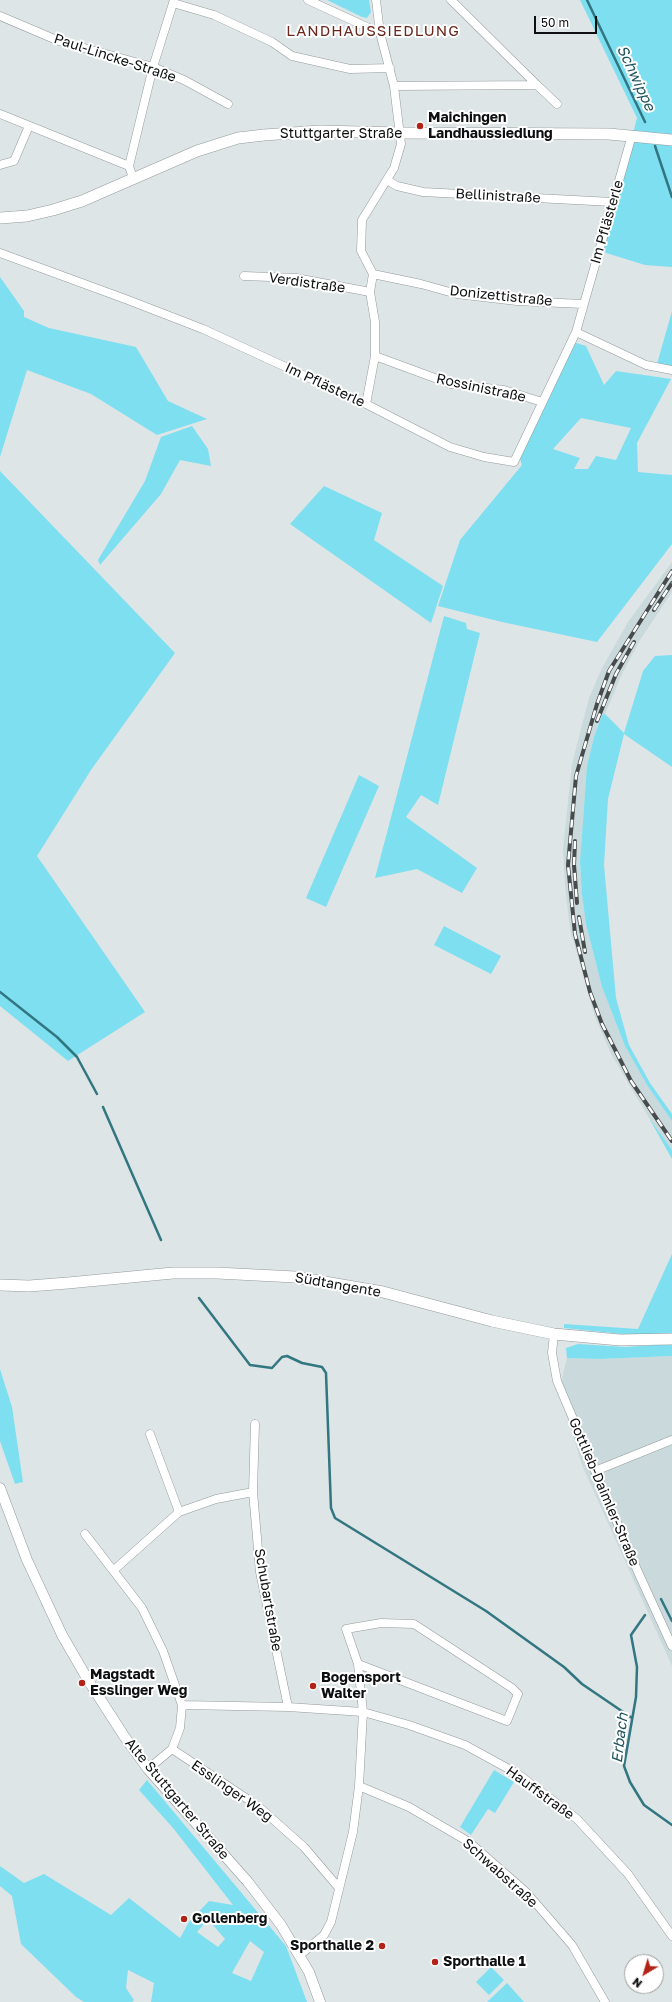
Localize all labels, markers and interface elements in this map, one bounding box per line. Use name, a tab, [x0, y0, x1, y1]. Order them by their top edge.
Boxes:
scale bar	[536, 8, 599, 34]
text: 50 m	[541, 15, 569, 30]
district label: LANDHAUSSIEDLUNG	[286, 22, 460, 40]
street label: Paul-Lincke-Straße	[52, 30, 178, 86]
water label: Schwippe	[613, 42, 659, 114]
place label: Maichingen Landhaussiedlung	[428, 110, 553, 142]
marker: Maichingen Landhaussiedlung	[415, 121, 425, 131]
street label: Stuttgarter Straße	[280, 126, 402, 142]
street label: Im Pflästerle	[587, 178, 627, 266]
street label: Bellinistraße	[455, 185, 541, 207]
street label: Verdistraße	[268, 269, 346, 297]
street label: Donizettistraße	[449, 282, 553, 310]
street label: Im Pflästerle	[282, 359, 368, 411]
street label: Rossinistraße	[435, 370, 527, 406]
street label: Südtangente	[294, 1269, 382, 1301]
street label: Gottlieb-Daimler-Straße	[565, 1415, 643, 1569]
street label: Schubartstraße	[251, 1547, 285, 1653]
place label: Magstadt Esslinger Weg	[90, 1667, 187, 1700]
place label: Bogensport Walter	[321, 1670, 401, 1702]
marker: Magstadt Esslinger Weg	[77, 1678, 87, 1688]
marker: Bogensport Walter	[308, 1681, 318, 1691]
water label: Erbach	[608, 1712, 632, 1764]
street label: Alte Stuttgarter Straße	[121, 1735, 233, 1863]
street label: Esslinger Weg	[188, 1757, 276, 1825]
street label: Hauffstraße	[503, 1763, 577, 1823]
street label: Schwabstraße	[459, 1835, 541, 1911]
place label: Gollenberg	[192, 1911, 267, 1927]
marker: Gollenberg	[179, 1914, 189, 1924]
place label: Sporthalle 2	[290, 1938, 374, 1954]
marker: Sporthalle 2	[377, 1941, 387, 1951]
place label: Sporthalle 1	[443, 1954, 526, 1970]
north arrow	[624, 1954, 664, 1994]
marker: Sporthalle 1	[430, 1957, 440, 1967]
text: N	[630, 1975, 644, 1991]

